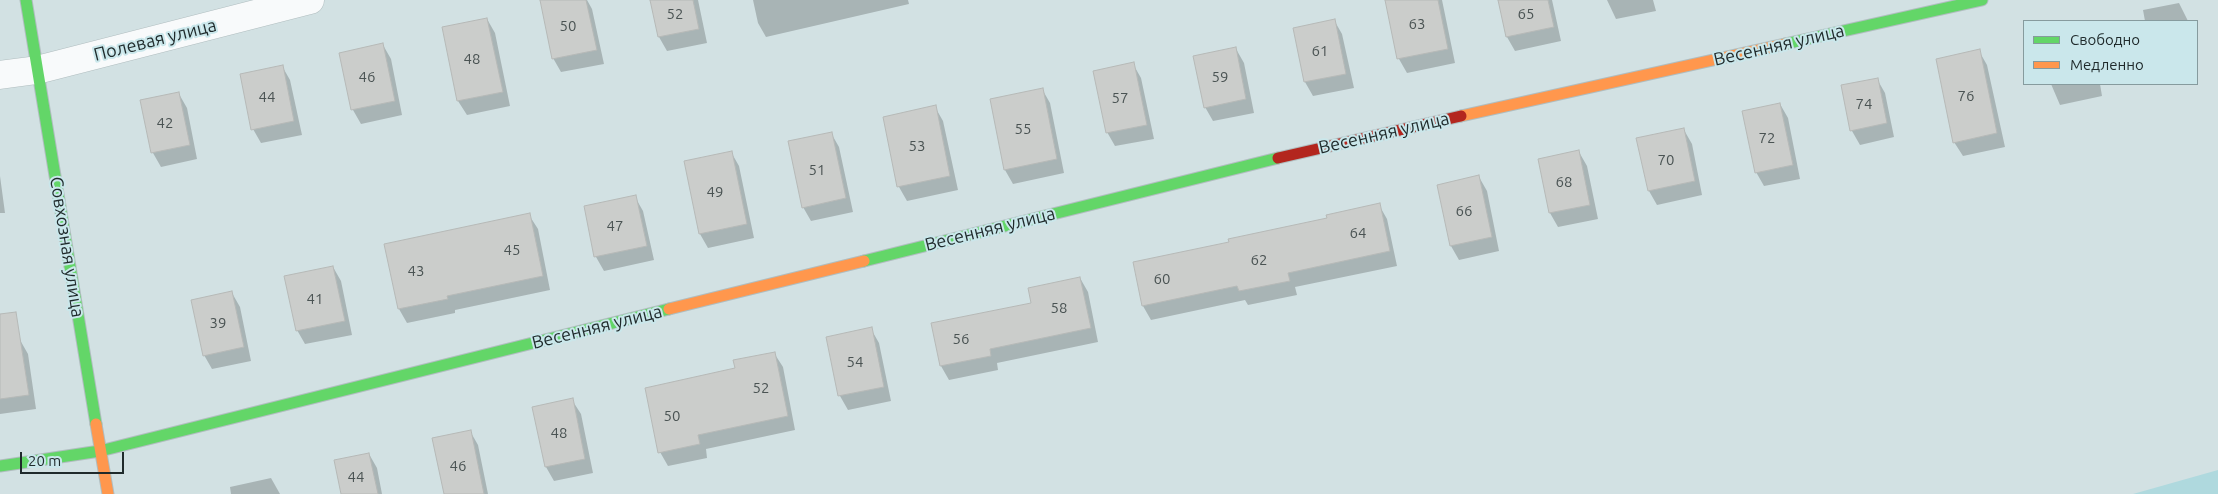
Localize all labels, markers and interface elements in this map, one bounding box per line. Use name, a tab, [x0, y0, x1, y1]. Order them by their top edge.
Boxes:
house number: 52	[667, 5, 683, 23]
house number: 65	[1518, 5, 1534, 23]
street label: Полевая улица	[91, 14, 219, 66]
house number: 63	[1409, 15, 1425, 33]
house number: 50	[560, 17, 576, 35]
street label: Весенняя улица	[1712, 19, 1846, 71]
legend	[2023, 20, 2198, 85]
text: Свободно	[2070, 31, 2140, 48]
house number: 61	[1312, 42, 1328, 60]
house number: 48	[464, 50, 480, 68]
text: Медленно	[2070, 56, 2144, 73]
house number: 46	[359, 68, 375, 86]
house number: 59	[1212, 68, 1228, 86]
house number: 76	[1958, 87, 1974, 105]
house number: 44	[259, 88, 275, 106]
house number: 57	[1112, 89, 1128, 107]
house number: 74	[1856, 95, 1872, 113]
street label: Весенняя улица	[1317, 107, 1451, 159]
house number: 42	[157, 114, 173, 132]
house number: 55	[1015, 120, 1031, 138]
house number: 72	[1759, 129, 1775, 147]
house number: 53	[909, 137, 925, 155]
house number: 70	[1658, 151, 1674, 169]
house number: 51	[809, 161, 825, 179]
house number: 68	[1556, 173, 1572, 191]
street label: Совхозная улица	[45, 175, 89, 319]
house number: 49	[707, 183, 723, 201]
street label: Весенняя улица	[923, 202, 1057, 256]
house number: 66	[1456, 202, 1472, 220]
house number: 47	[607, 217, 623, 235]
house number: 64	[1350, 224, 1366, 242]
house number: 45	[504, 241, 520, 259]
house number: 62	[1251, 251, 1267, 269]
house number: 43	[408, 262, 424, 280]
house number: 60	[1154, 270, 1170, 288]
house number: 41	[307, 290, 323, 308]
house number: 58	[1051, 299, 1067, 317]
street label: Весенняя улица	[530, 300, 664, 354]
house number: 39	[210, 314, 226, 332]
house number: 56	[953, 330, 969, 348]
house number: 54	[847, 353, 863, 371]
house number: 52	[753, 379, 769, 397]
house number: 50	[664, 407, 680, 425]
house number: 48	[551, 424, 567, 442]
scale bar	[22, 442, 126, 474]
text: 20 m	[28, 452, 61, 469]
house number: 46	[450, 457, 466, 475]
house number: 44	[348, 468, 364, 486]

